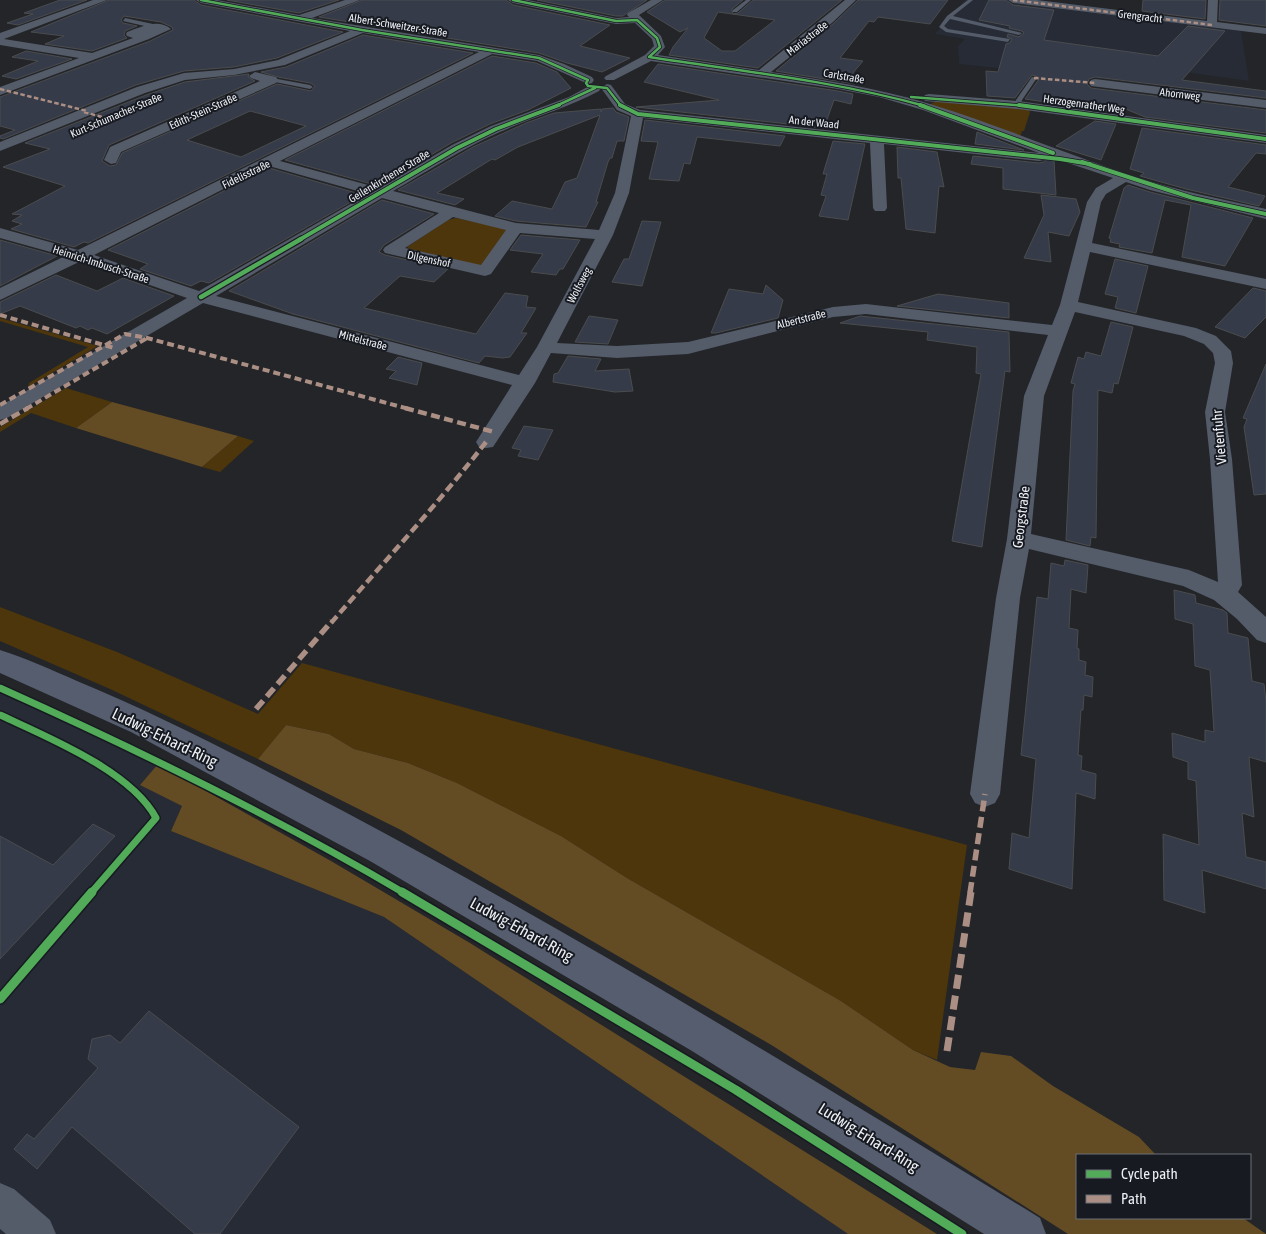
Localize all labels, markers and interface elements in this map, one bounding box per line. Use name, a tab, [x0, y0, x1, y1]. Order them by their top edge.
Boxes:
street label: Grengracht	[1117, 7, 1163, 25]
street label: Albert-Schweitzer-Straße	[348, 11, 448, 39]
street label: Mariastraße	[784, 18, 830, 58]
street label: Carlstraße	[822, 66, 866, 86]
street label: Ahornweg	[1159, 86, 1201, 102]
street label: Kurt-Schumacher-Straße	[68, 90, 164, 140]
street label: Edith-Stein-Straße	[167, 91, 239, 131]
street label: Herzogenrather Weg	[1042, 92, 1126, 116]
street label: An der Waad	[788, 113, 840, 131]
street label: Geilenkirchener Straße	[346, 147, 432, 205]
street label: Fidelisstraße	[220, 157, 272, 191]
street label: Heinrich-Imbusch-Straße	[51, 243, 151, 285]
street label: Dilgenshof	[406, 249, 452, 269]
street label: Wolfsweg	[565, 265, 594, 305]
street label: Albertstraße	[775, 307, 827, 331]
street label: Mittelstraße	[338, 328, 388, 352]
street label: Vietenfuhr	[1209, 408, 1229, 465]
street label: Georgstraße	[1009, 485, 1033, 549]
street label: Ludwig-Erhard-Ring	[109, 704, 221, 771]
street label: Ludwig-Erhard-Ring	[467, 893, 577, 966]
street label: Ludwig-Erhard-Ring	[815, 1099, 923, 1176]
legend	[1076, 1154, 1251, 1219]
text: Cycle path	[1121, 1165, 1178, 1182]
text: Path	[1121, 1190, 1147, 1207]

